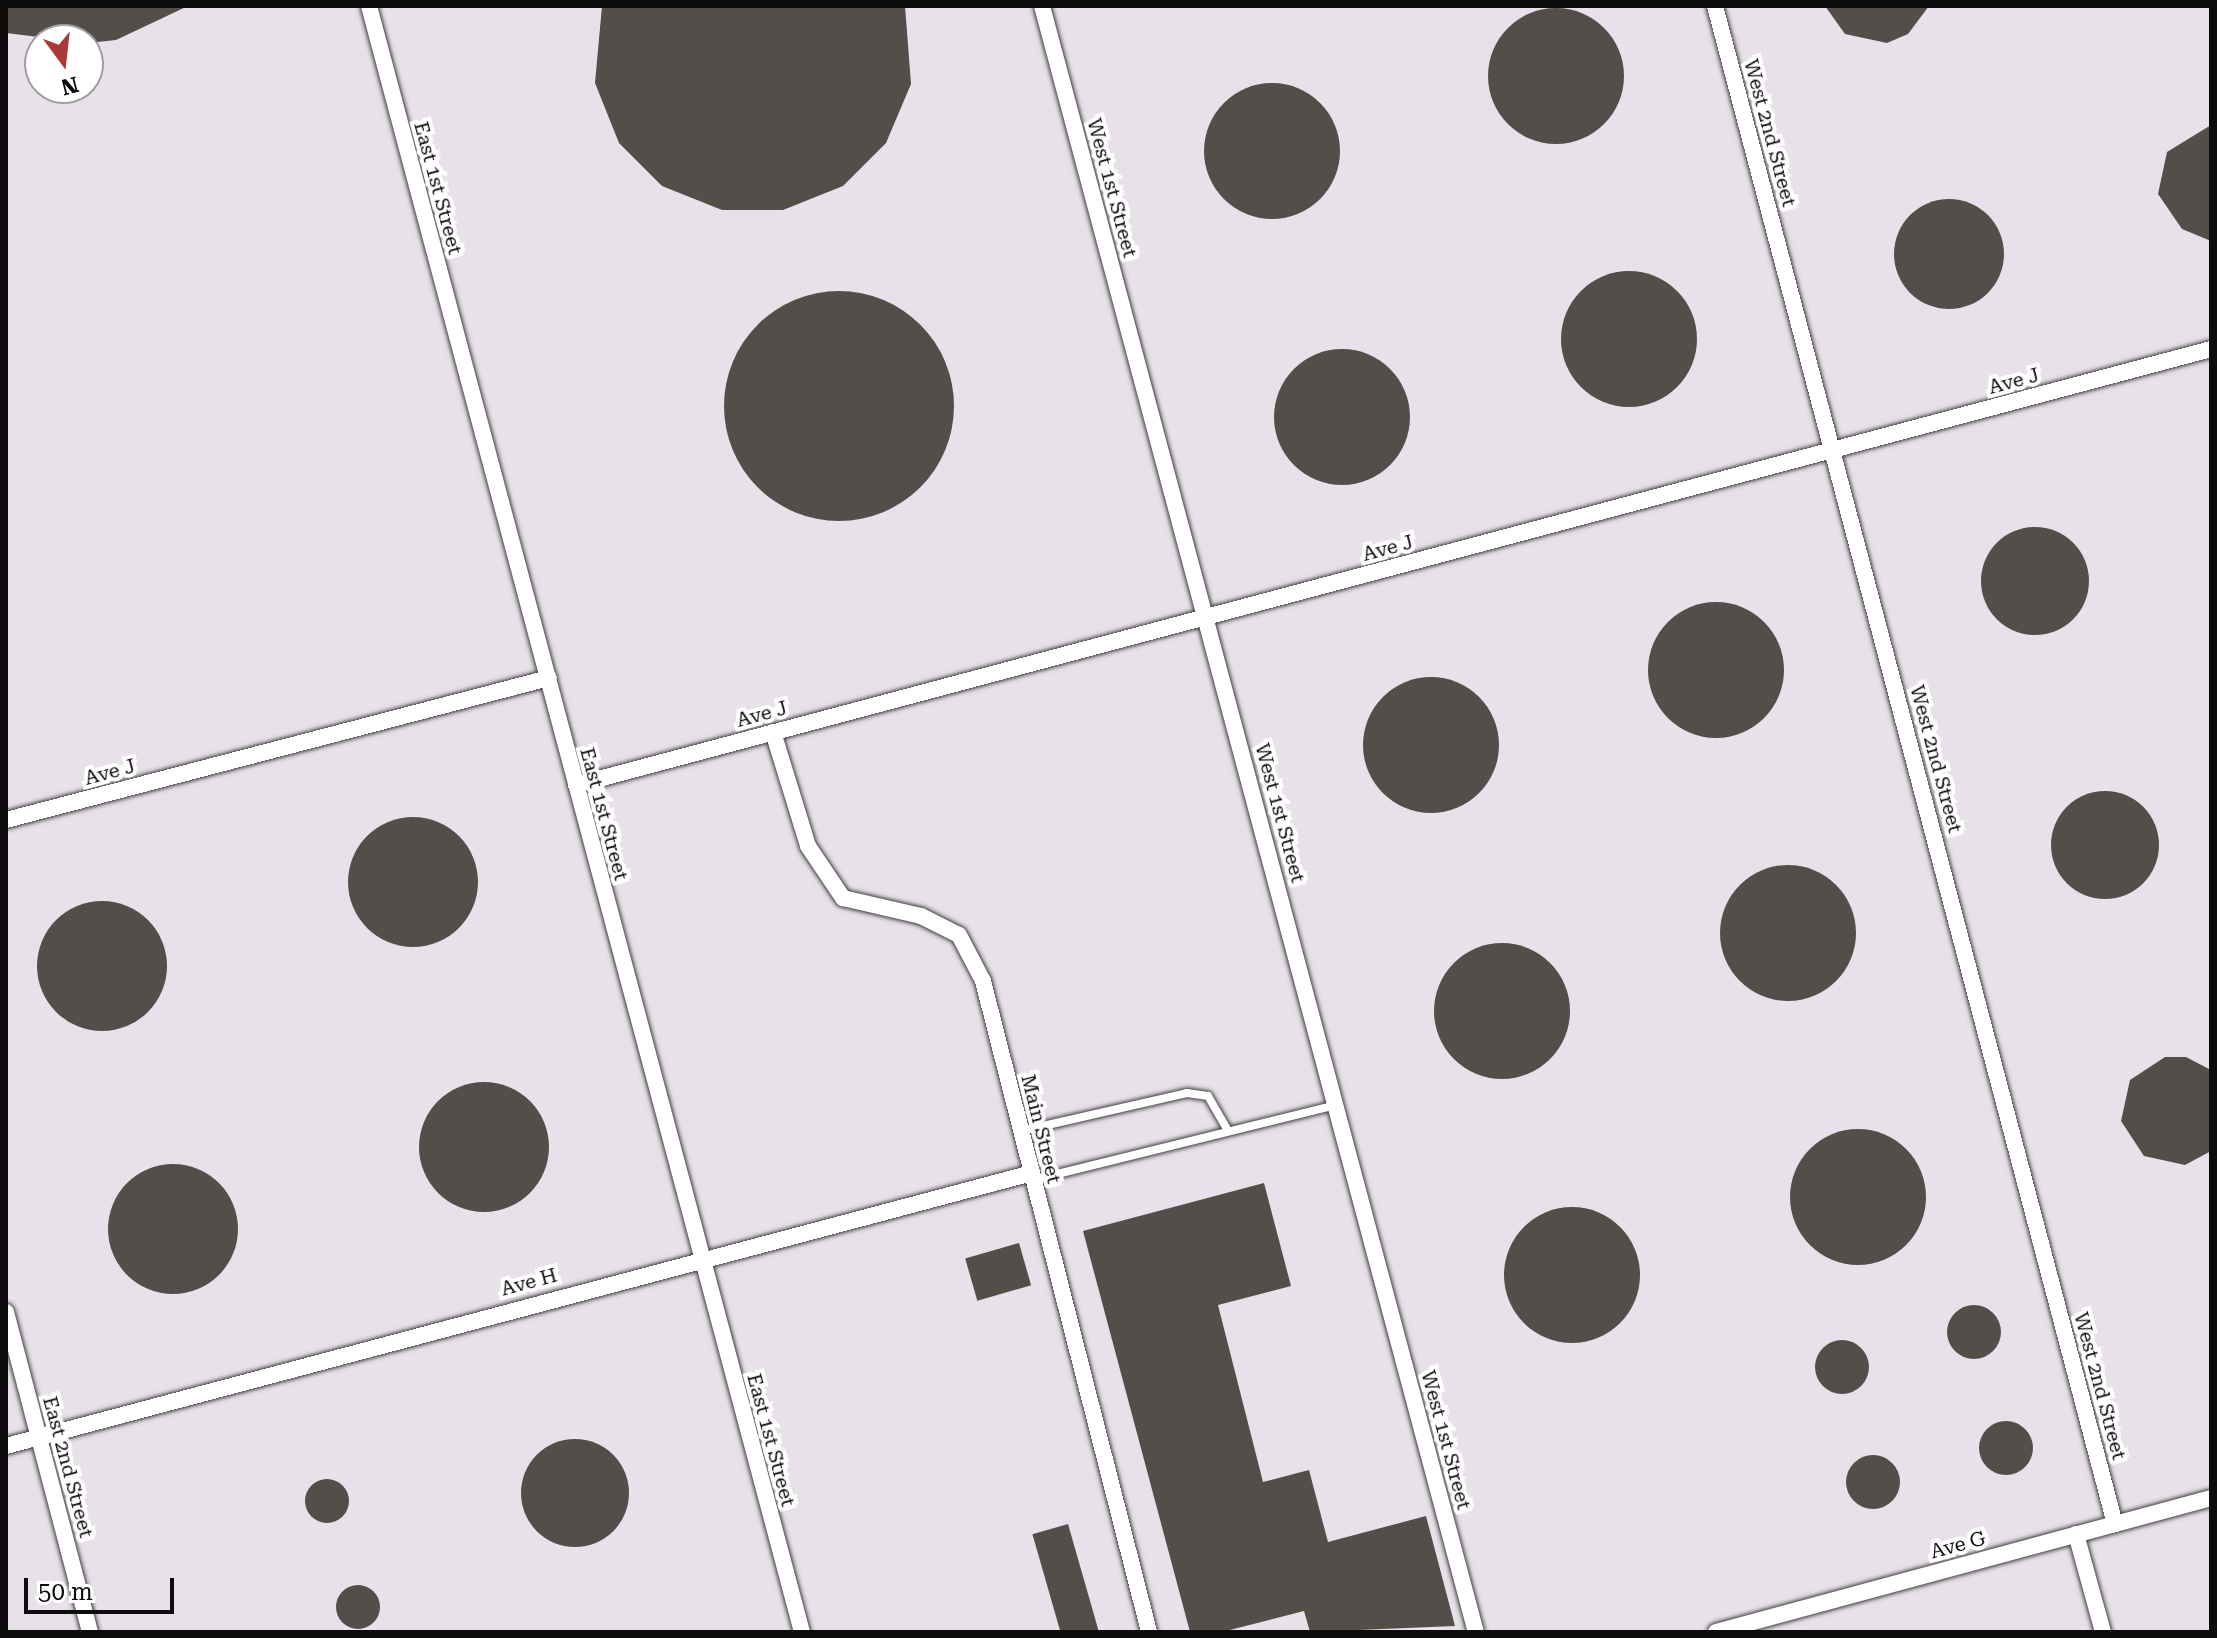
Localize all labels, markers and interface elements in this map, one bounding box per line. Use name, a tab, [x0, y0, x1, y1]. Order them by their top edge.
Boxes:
north arrow	[24, 24, 104, 104]
street label: West 2nd Street	[1739, 57, 1801, 209]
text: N	[58, 71, 81, 100]
street label: West 1st Street	[1082, 116, 1142, 260]
street label: East 1st Street	[409, 119, 467, 257]
street label: Ave J	[1986, 363, 2042, 399]
street label: Ave J	[1360, 530, 1416, 566]
street label: West 2nd Street	[1905, 683, 1967, 835]
street label: Ave J	[734, 696, 790, 732]
street label: West 1st Street	[1250, 741, 1310, 885]
street label: East 1st Street	[575, 745, 633, 883]
street label: Ave J	[82, 754, 138, 790]
street label: Main Street	[1016, 1072, 1066, 1186]
street label: Ave H	[498, 1263, 560, 1301]
street label: West 2nd Street	[2069, 1310, 2131, 1462]
street label: West 1st Street	[1416, 1368, 1476, 1512]
street label: East 1st Street	[742, 1371, 800, 1509]
street label: East 2nd Street	[38, 1394, 98, 1540]
street label: Ave G	[1928, 1526, 1988, 1564]
scale bar	[28, 1562, 178, 1612]
text: 50 m	[38, 1578, 93, 1606]

